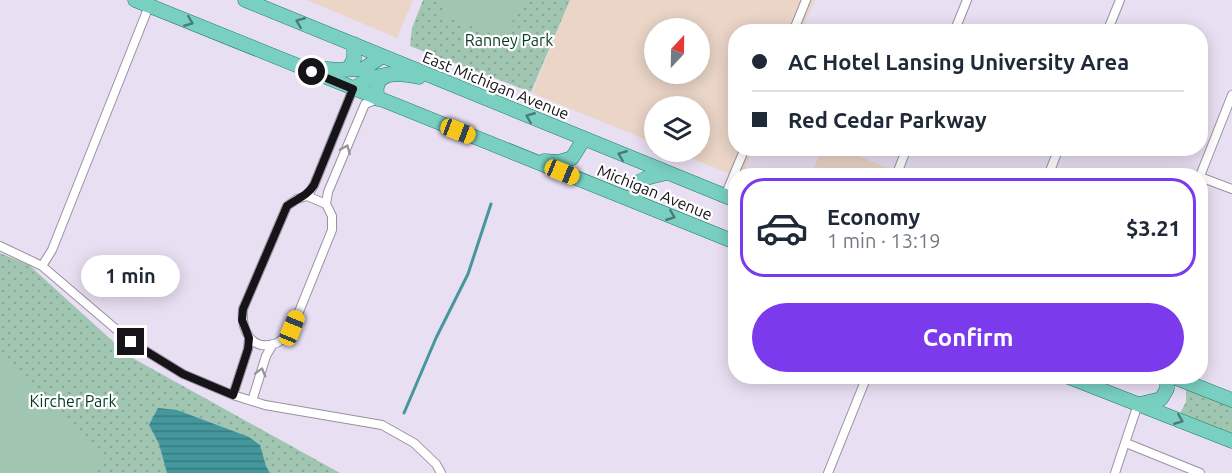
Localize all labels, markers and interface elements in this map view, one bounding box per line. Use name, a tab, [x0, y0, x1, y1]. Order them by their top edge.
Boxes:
one-way arrow	[183, 15, 194, 27]
one-way arrow	[295, 17, 306, 29]
north arrow	[644, 18, 710, 84]
map controls	[644, 18, 710, 162]
park label: Ranney Park	[465, 31, 553, 49]
street label: East Michigan Avenue	[420, 47, 572, 123]
text: AC Hotel Lansing University Area	[788, 49, 1129, 74]
route start	[298, 58, 325, 85]
button: layers	[644, 96, 710, 162]
text: Red Cedar Parkway	[788, 107, 987, 132]
one-way arrow	[525, 112, 536, 124]
car	[438, 116, 478, 146]
one-way arrow	[339, 145, 351, 156]
one-way arrow	[618, 150, 629, 162]
car	[542, 157, 582, 187]
street label: Michigan Avenue	[595, 161, 715, 223]
icon: car	[755, 201, 809, 255]
text: Economy	[827, 204, 920, 229]
one-way arrow	[665, 209, 676, 221]
text: $3.21	[1126, 215, 1181, 240]
text: 1 min · 13:19	[827, 229, 941, 252]
callout: 1 min	[82, 255, 180, 297]
text: 1 min	[105, 264, 156, 287]
button: Confirm	[752, 303, 1184, 372]
car	[277, 308, 307, 348]
route end	[117, 328, 144, 355]
one-way arrow	[254, 367, 266, 378]
park label: Kircher Park	[30, 392, 116, 410]
one-way arrow	[1174, 413, 1184, 426]

